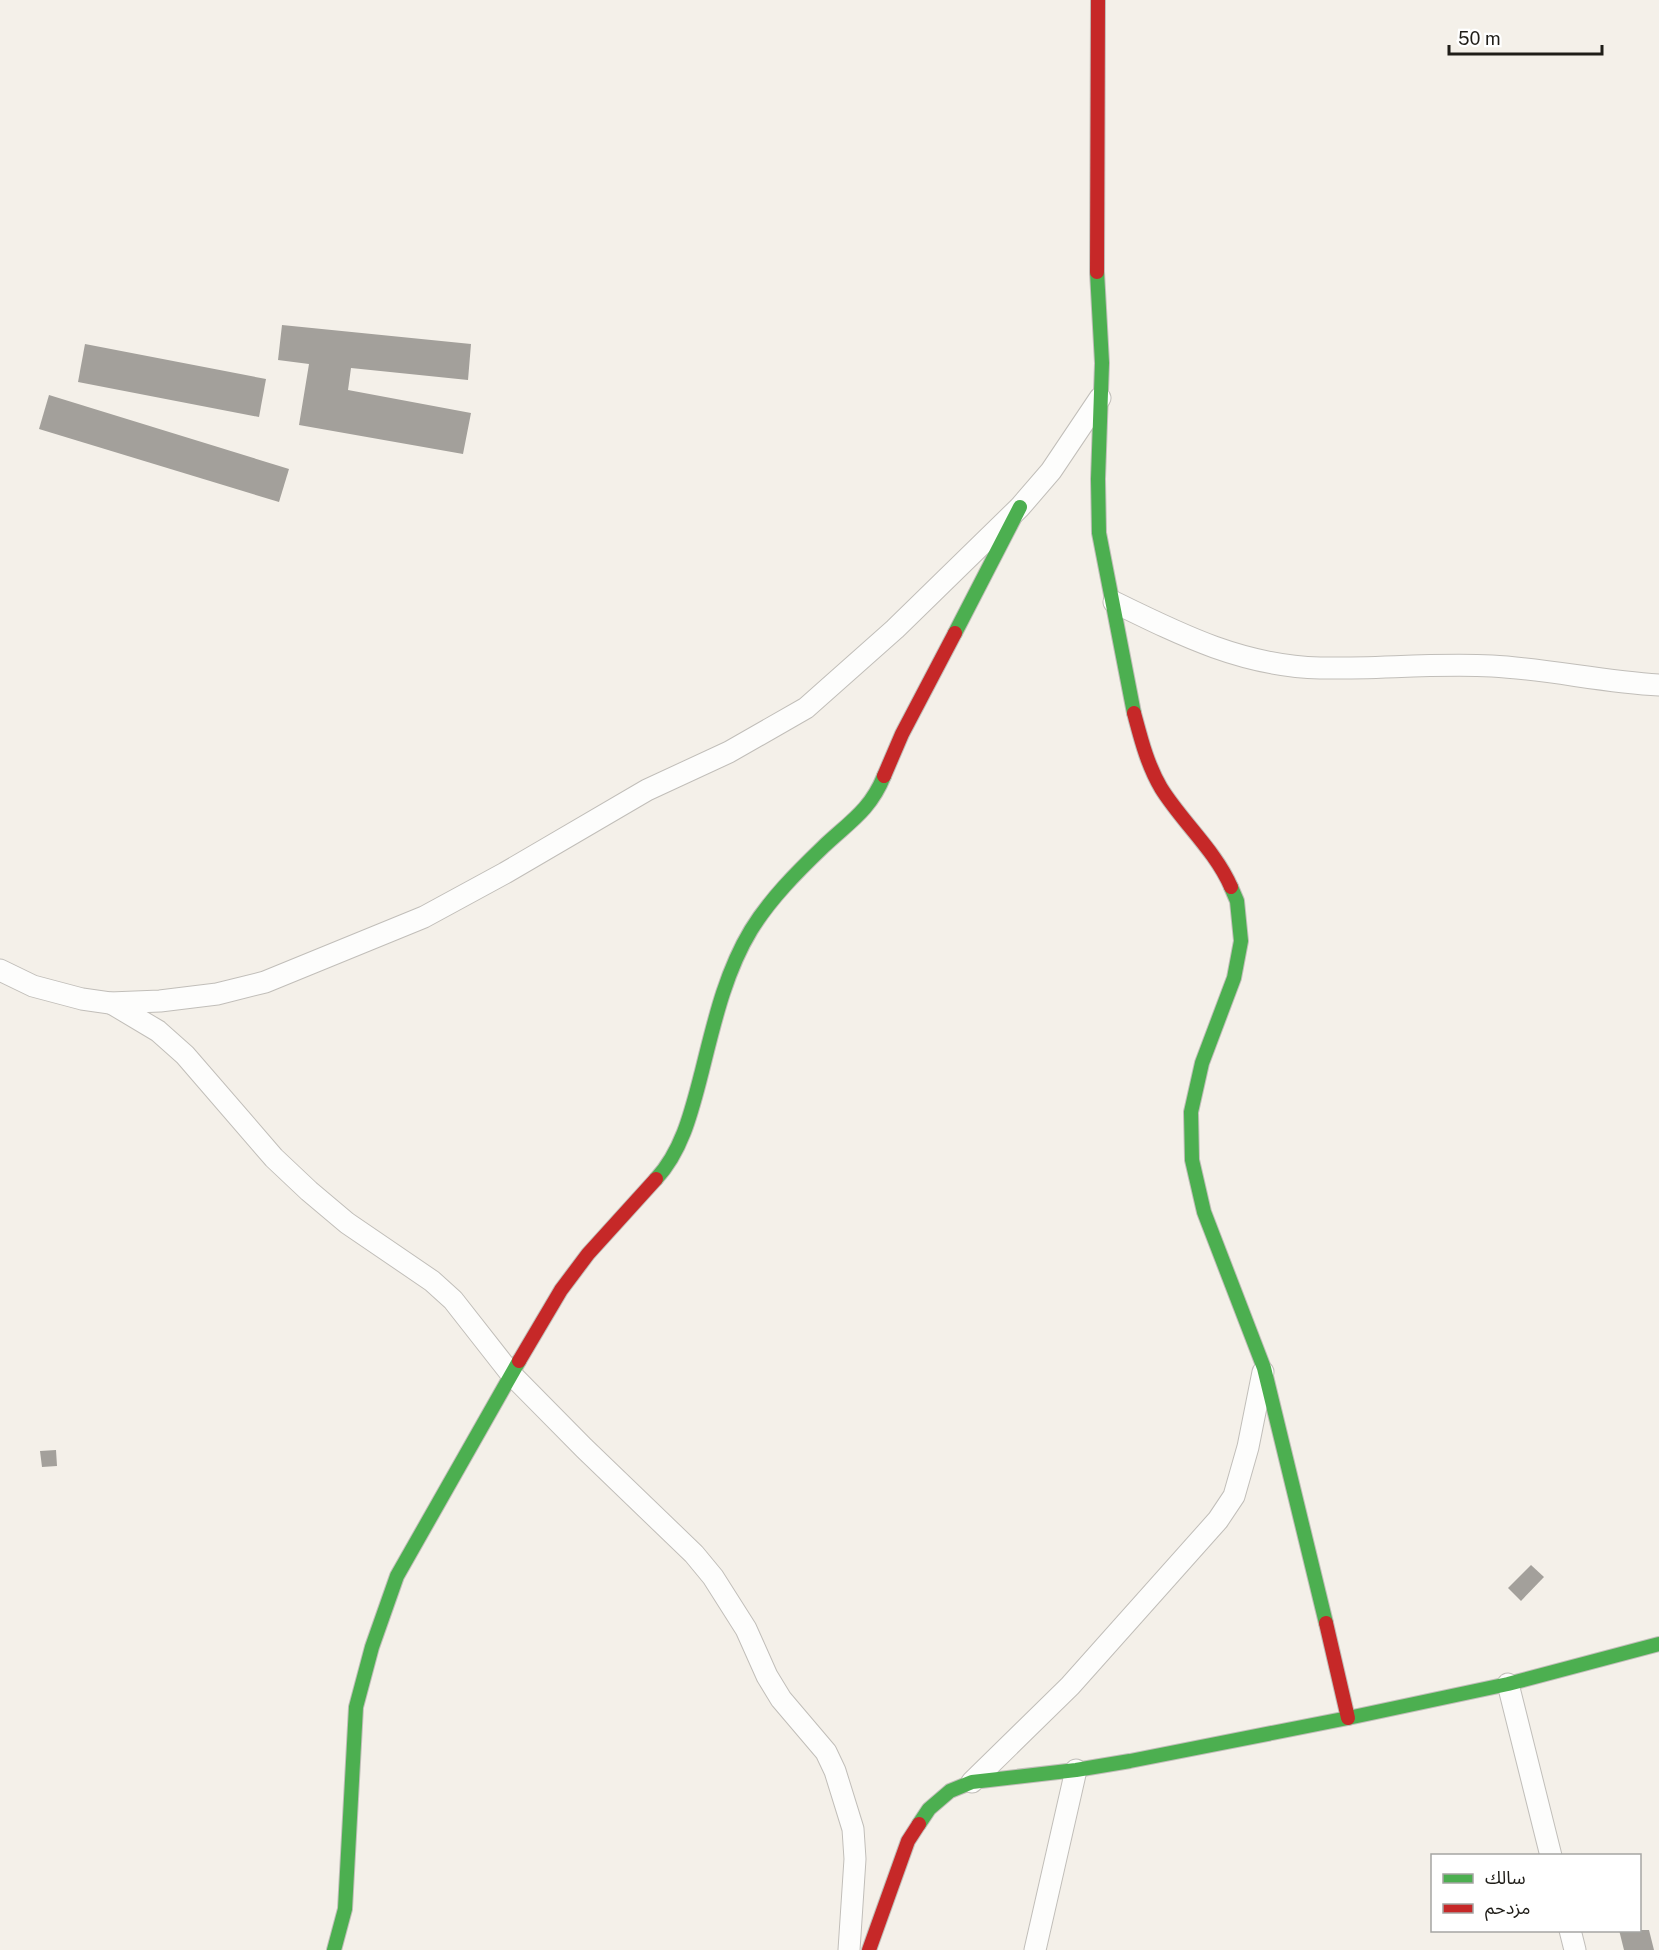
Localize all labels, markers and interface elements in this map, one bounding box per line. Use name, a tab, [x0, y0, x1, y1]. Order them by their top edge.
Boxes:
scale bar	[1449, 18, 1602, 56]
text: 50 m	[1458, 28, 1501, 49]
legend	[1431, 1854, 1641, 1932]
text: سالك	[1485, 1867, 1526, 1888]
text: مزدحم	[1485, 1897, 1530, 1921]

